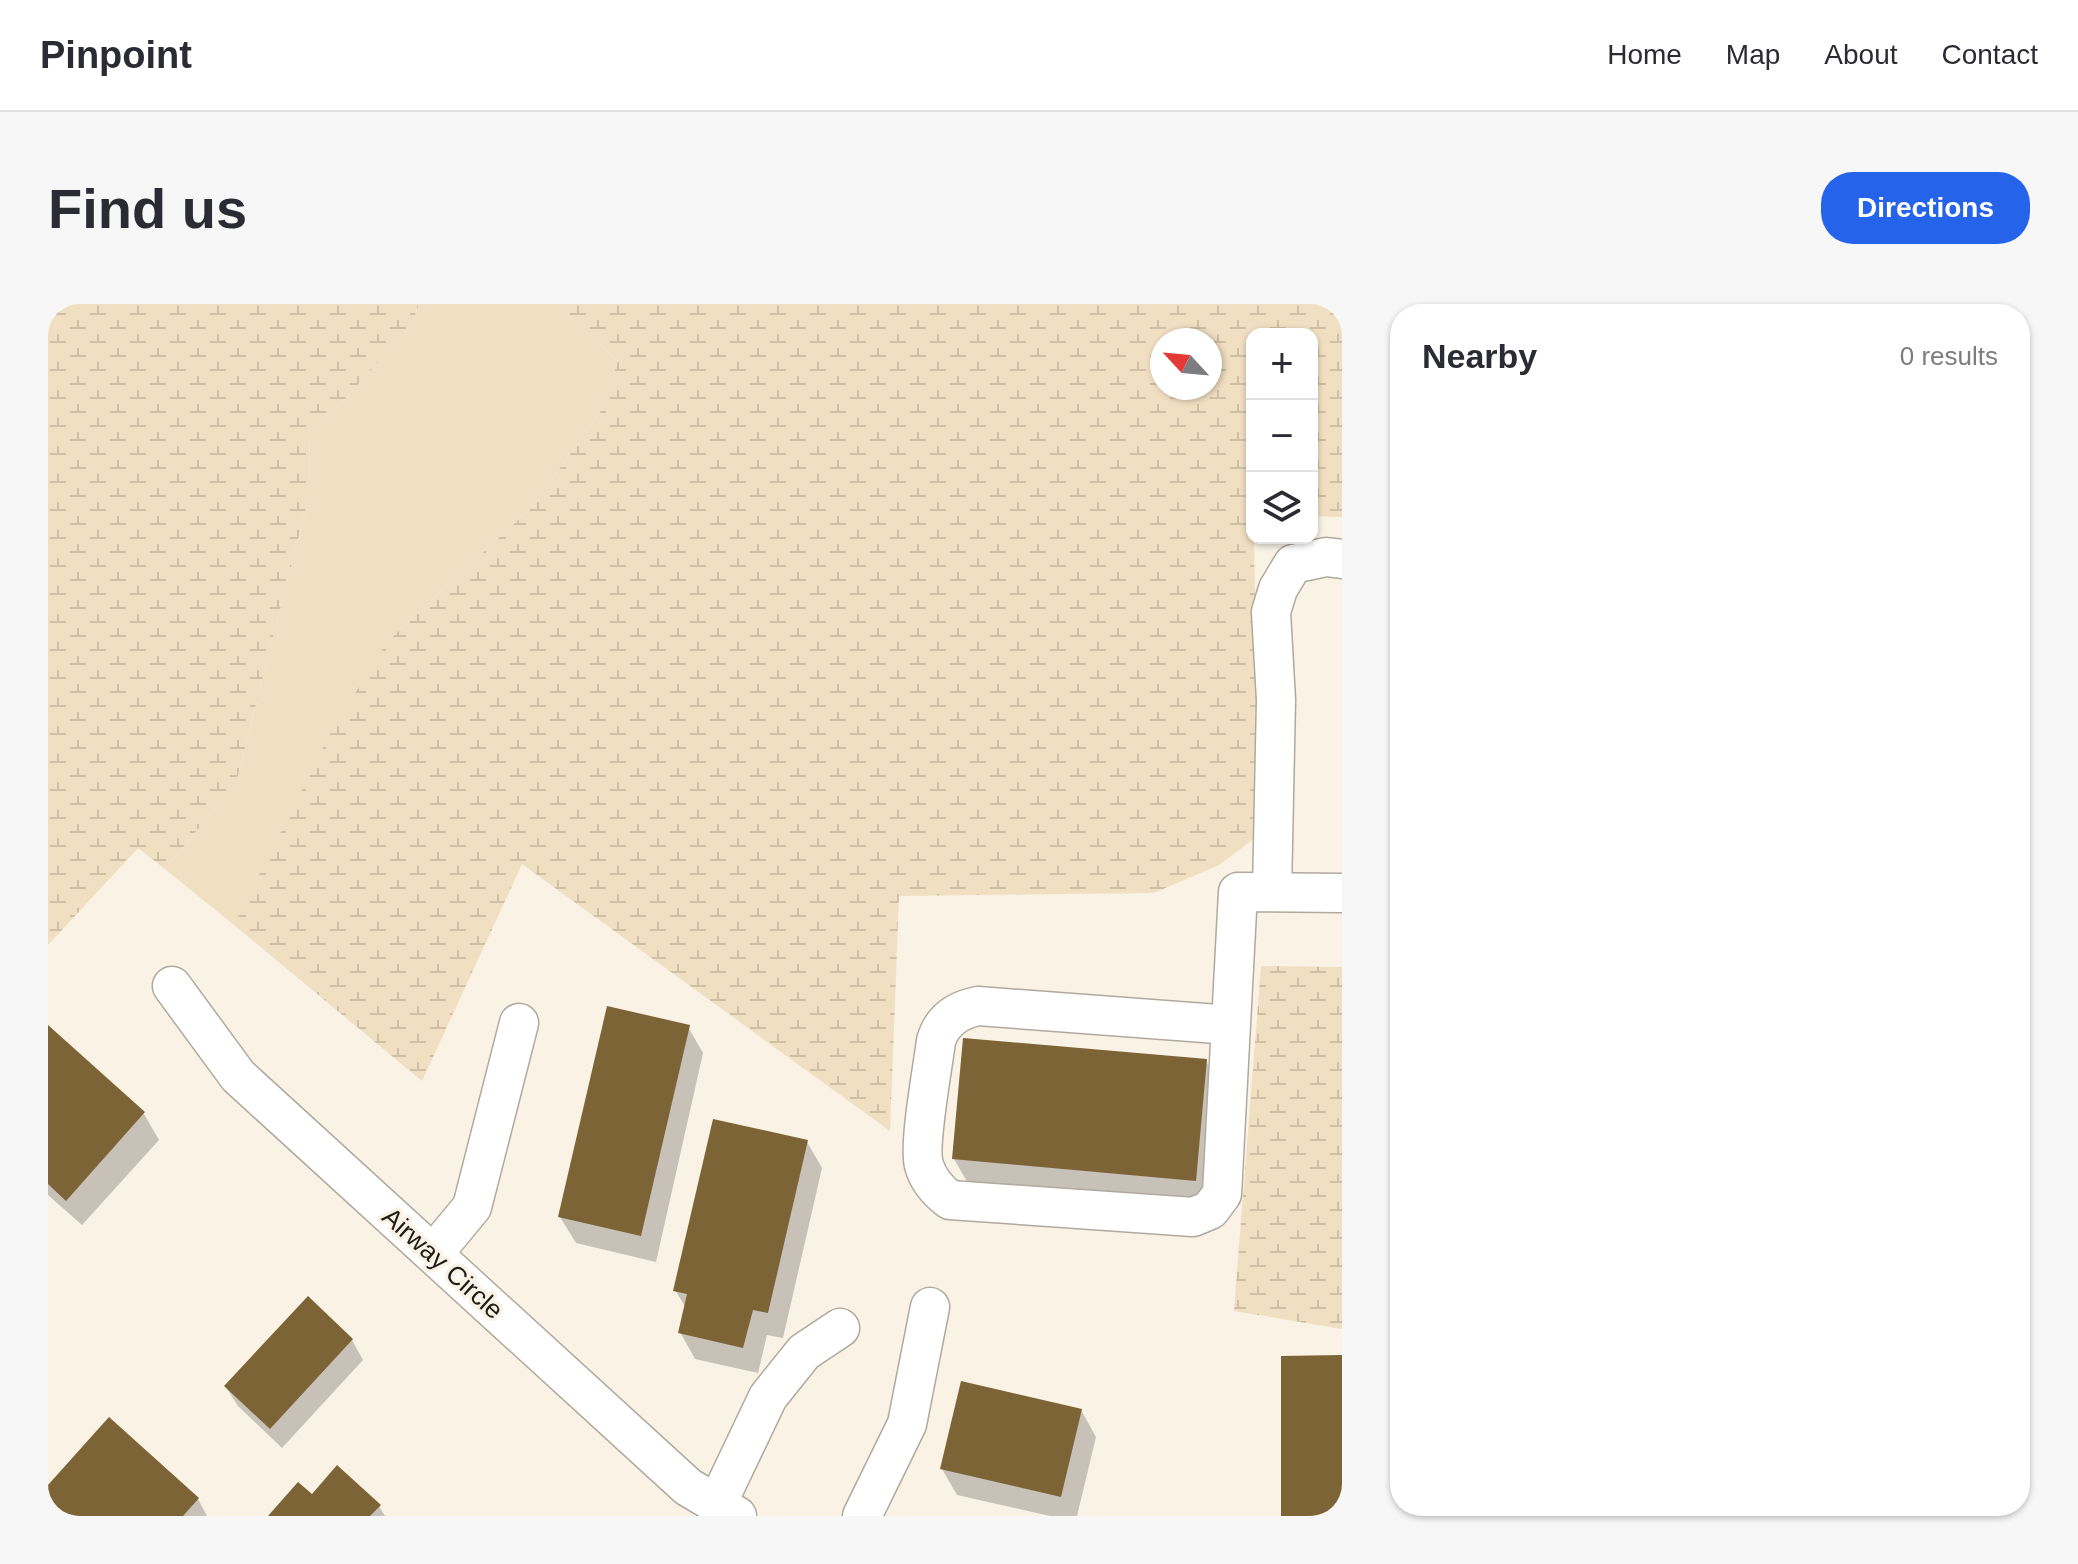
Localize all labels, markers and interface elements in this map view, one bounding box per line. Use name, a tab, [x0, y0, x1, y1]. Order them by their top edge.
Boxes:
text: Pinpoint	[40, 34, 192, 76]
text: Home	[1607, 39, 1682, 70]
text: Map	[1726, 39, 1780, 70]
text: About	[1824, 39, 1898, 70]
text: Contact	[1942, 39, 2038, 70]
button: Directions	[1821, 172, 2030, 244]
text: Find us	[48, 177, 247, 240]
north arrow	[1150, 328, 1222, 400]
map controls	[1246, 328, 1318, 544]
button: +	[1246, 328, 1318, 400]
text: Nearby	[1422, 337, 1537, 375]
text: 0 results	[1900, 341, 1998, 371]
button: −	[1246, 400, 1318, 472]
button: layers	[1246, 472, 1318, 544]
street label: Airway Circle	[377, 1201, 509, 1325]

